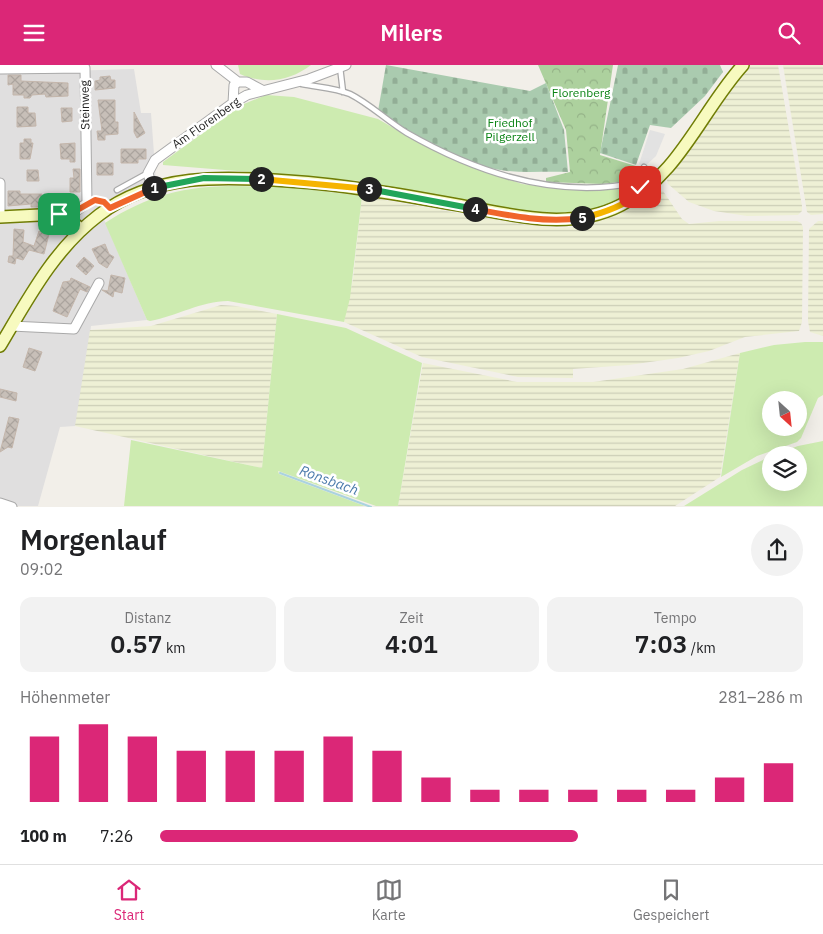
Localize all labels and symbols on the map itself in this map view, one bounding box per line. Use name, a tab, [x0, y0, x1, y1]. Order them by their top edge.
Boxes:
street label: Steinweg	[77, 79, 92, 130]
park label: Florenberg	[552, 85, 611, 100]
street label: Am Florenberg	[169, 93, 243, 152]
park label: Friedhof Pilgerzell	[485, 115, 535, 144]
pin	[619, 166, 661, 208]
pin: 2	[248, 167, 274, 191]
pin: 1	[142, 175, 166, 201]
pin: 3	[356, 177, 382, 201]
pin	[38, 193, 80, 235]
pin: 4	[462, 197, 488, 221]
pin: 5	[570, 205, 594, 231]
north arrow	[762, 391, 808, 436]
water label: Ronsbach	[297, 461, 361, 499]

